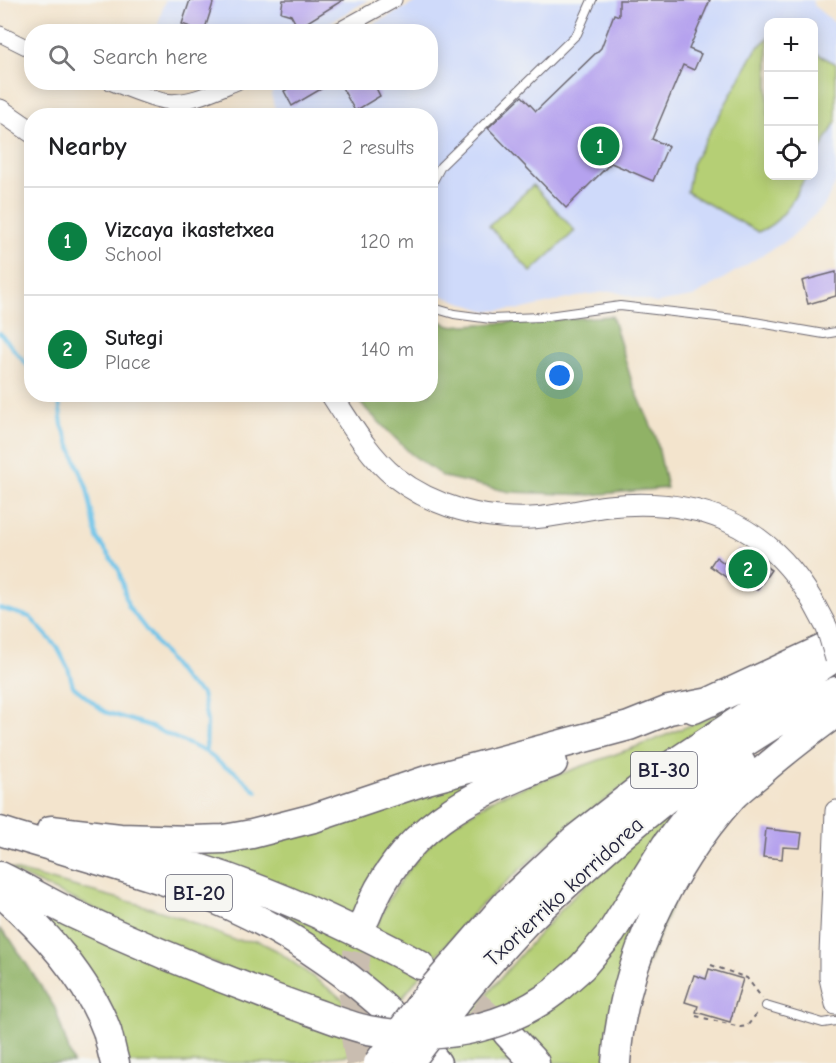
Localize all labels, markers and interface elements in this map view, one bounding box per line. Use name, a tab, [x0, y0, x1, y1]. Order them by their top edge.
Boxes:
map controls	[764, 18, 818, 180]
button: +	[764, 18, 818, 72]
search box	[24, 24, 438, 90]
icon: search	[45, 41, 78, 74]
text: Search here	[93, 44, 208, 70]
button: −	[764, 72, 818, 126]
pin: 1	[580, 124, 620, 168]
button: locate	[764, 126, 818, 180]
text: Nearby	[48, 132, 127, 162]
text: 2 results	[342, 136, 414, 159]
text: Vizcaya ikastetxea	[105, 217, 275, 243]
text: 1	[64, 230, 71, 253]
text: 120 m	[360, 230, 414, 253]
text: School	[105, 243, 162, 266]
text: Sutegi	[105, 325, 163, 351]
text: 2	[63, 338, 72, 361]
text: 140 m	[361, 338, 414, 361]
text: Place	[105, 351, 151, 374]
your location	[545, 361, 574, 390]
pin: 2	[728, 546, 768, 592]
road number: BI-30	[631, 752, 697, 788]
street label: Txorierriko korridorea	[479, 812, 649, 972]
road number: BI-20	[166, 875, 232, 911]

